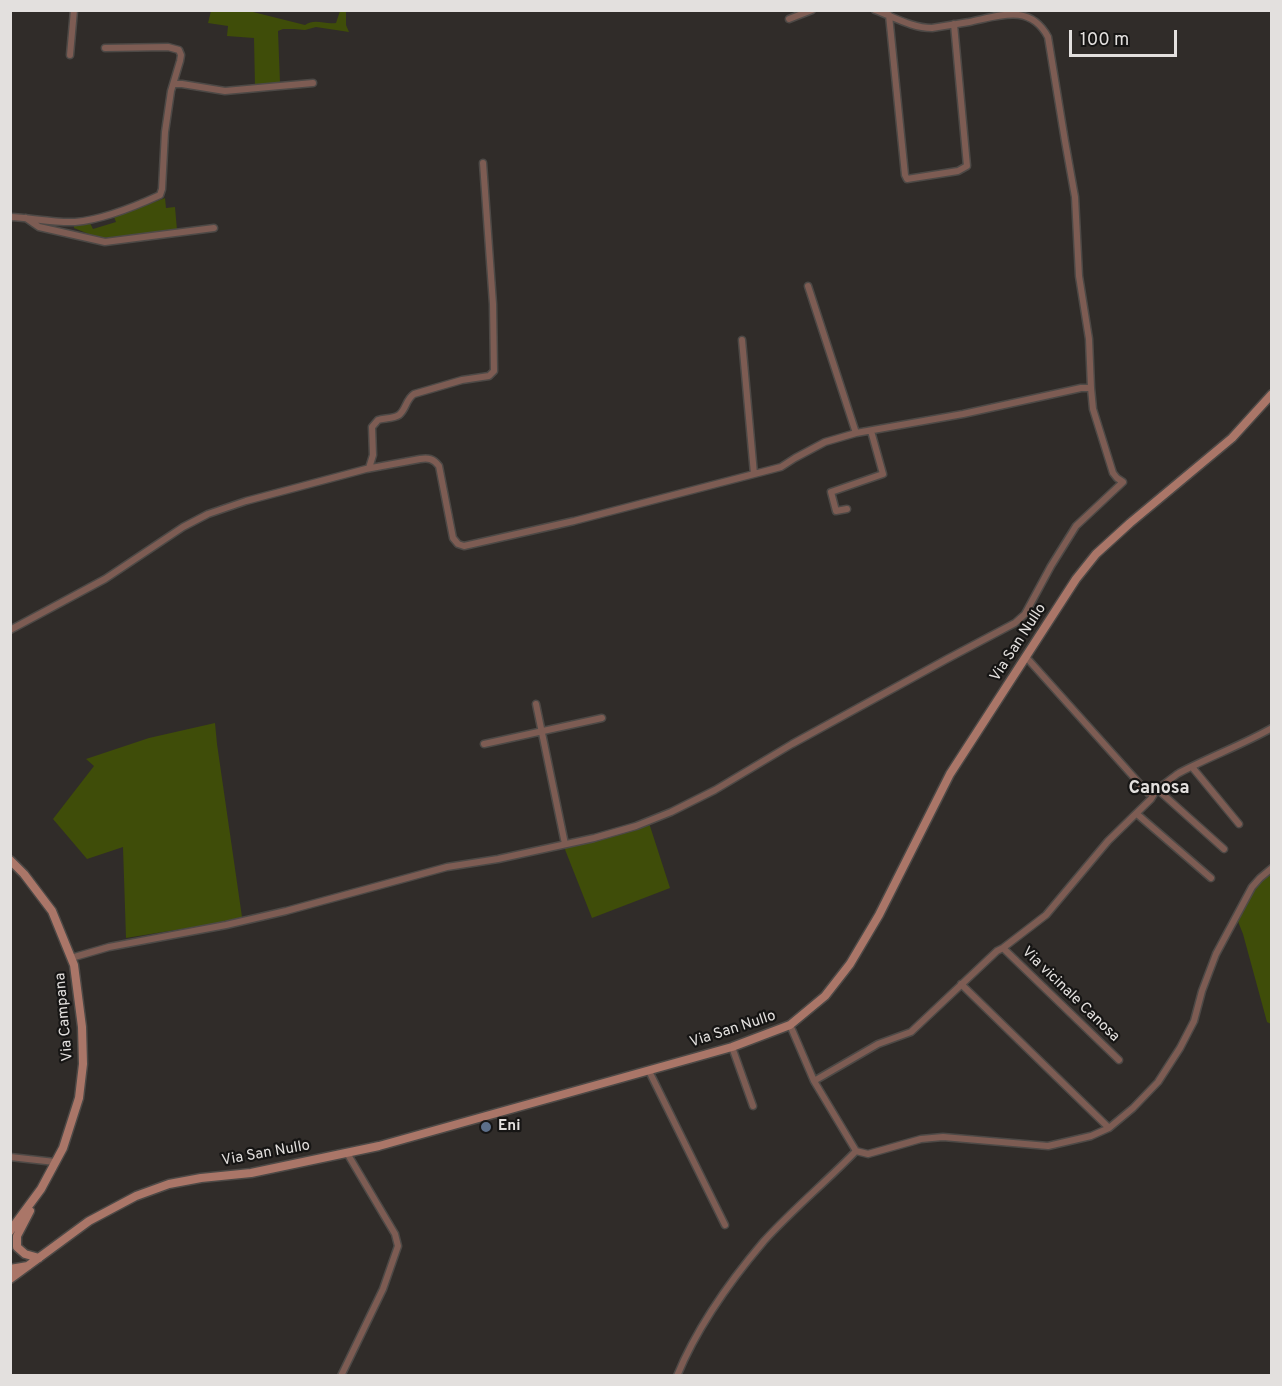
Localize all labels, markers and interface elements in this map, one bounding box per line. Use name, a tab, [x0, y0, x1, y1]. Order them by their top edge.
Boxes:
scale bar	[1072, 18, 1180, 56]
text: 100 m	[1080, 29, 1129, 52]
street label: Via San Nullo	[987, 601, 1051, 685]
district label: Canosa	[1128, 778, 1190, 800]
street label: Via vicinale Canosa	[1017, 944, 1123, 1046]
street label: Via Campana	[52, 972, 78, 1062]
street label: Via San Nullo	[688, 1008, 778, 1052]
place label: Eni	[498, 1118, 520, 1136]
marker: Eni	[479, 1120, 493, 1134]
street label: Via San Nullo	[220, 1137, 312, 1171]

